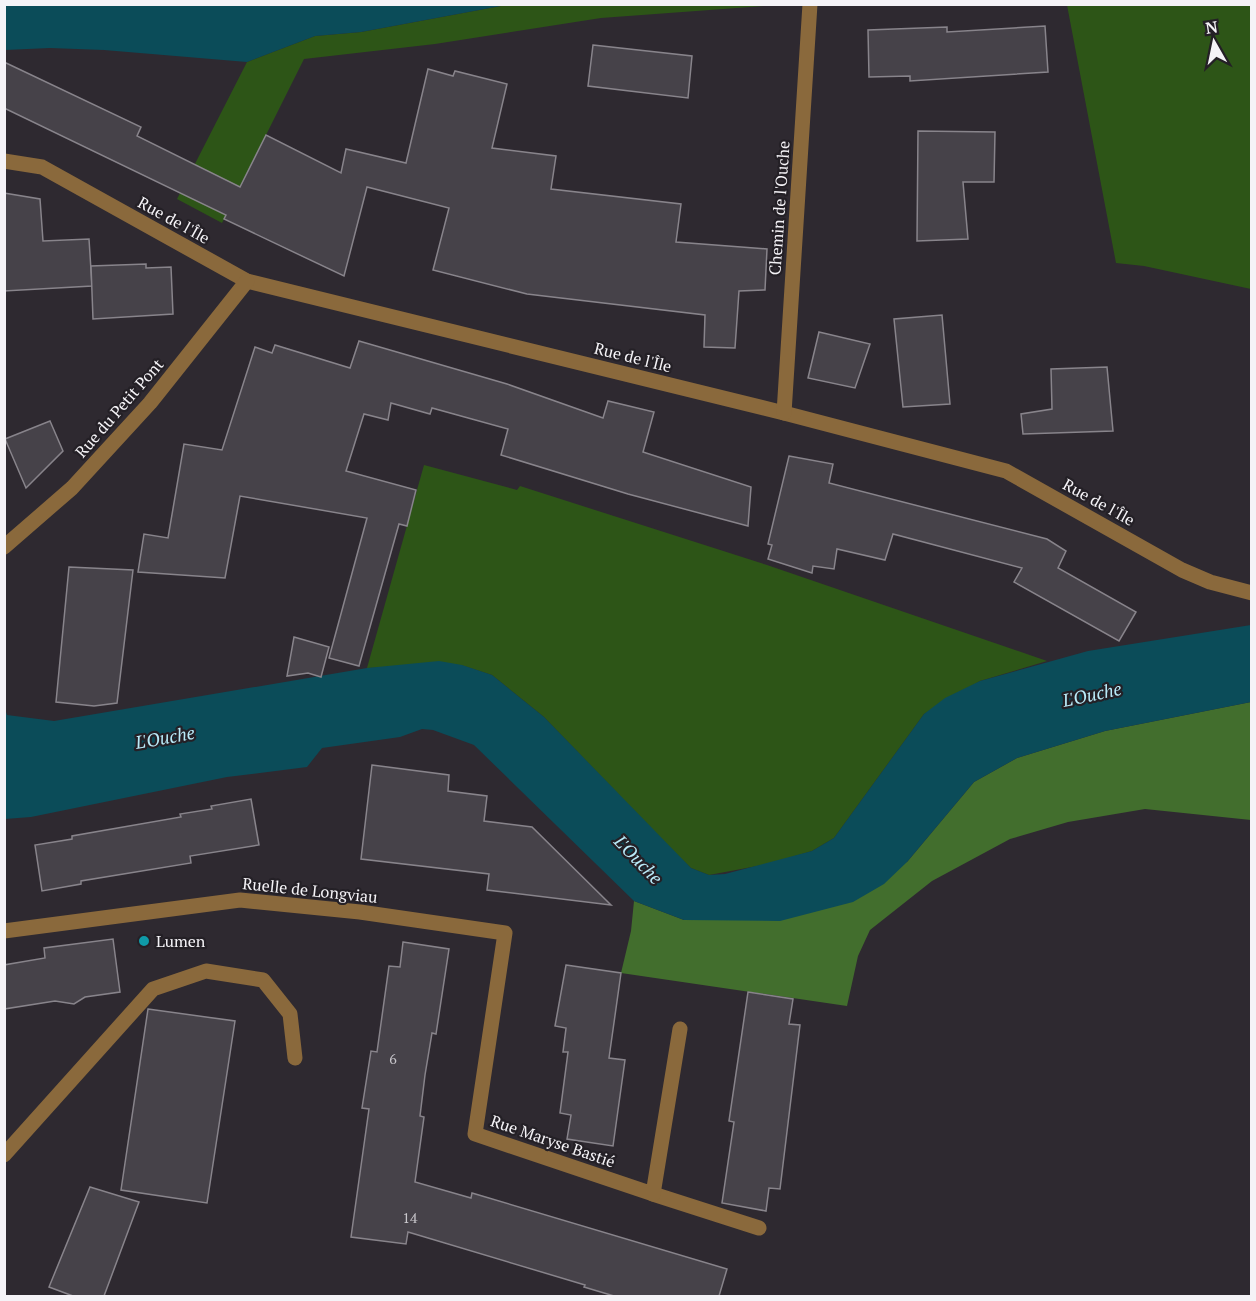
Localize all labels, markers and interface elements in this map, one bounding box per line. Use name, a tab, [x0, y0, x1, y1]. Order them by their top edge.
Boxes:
north arrow	[1184, 12, 1244, 72]
text: N	[1204, 15, 1219, 39]
street label: Chemin de l'Ouche	[763, 140, 795, 276]
street label: Rue de l'Île	[134, 191, 214, 249]
street label: Rue de l'Île	[592, 337, 674, 377]
street label: Rue du Petit Pont	[70, 354, 168, 462]
street label: Rue de l'Île	[1059, 473, 1139, 531]
water label: L'Ouche	[1059, 676, 1124, 712]
water label: L'Ouche	[132, 720, 196, 754]
water label: L'Ouche	[609, 829, 668, 889]
street label: Ruelle de Longviau	[241, 872, 379, 908]
place label: Lumen	[156, 930, 206, 952]
marker: Lumen	[137, 934, 151, 948]
house number: 6	[389, 1049, 397, 1068]
street label: Rue Maryse Bastié	[488, 1109, 618, 1173]
house number: 14	[403, 1208, 418, 1227]

